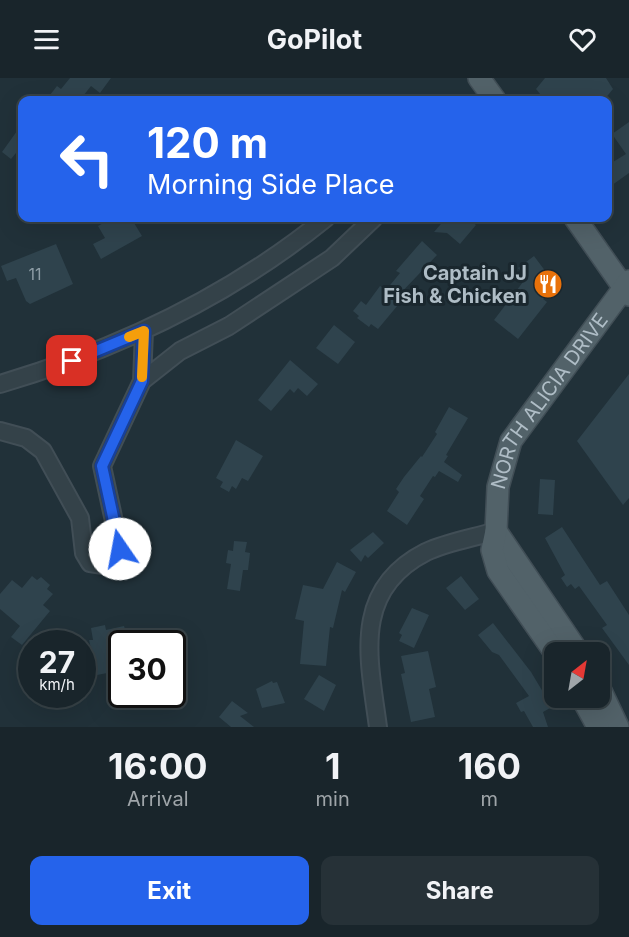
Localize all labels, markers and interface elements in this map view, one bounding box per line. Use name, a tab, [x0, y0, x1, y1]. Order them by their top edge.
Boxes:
icon: menu	[30, 23, 63, 56]
text: GoPilot	[267, 23, 362, 56]
icon: heart	[566, 23, 599, 56]
text: 120 m	[147, 117, 268, 168]
icon: left	[48, 120, 126, 198]
text: Morning Side Place	[147, 168, 395, 201]
place label: Captain JJ Fish & Chicken	[383, 261, 527, 308]
house number: 11	[28, 264, 42, 284]
restaurant icon: Captain JJ Fish & Chicken	[532, 268, 564, 300]
street label: NORTH ALICIA DRIVE	[486, 309, 613, 492]
pin	[46, 335, 97, 386]
icon: arrive	[55, 344, 88, 377]
position arrow	[88, 517, 152, 581]
speed limit sign: 30	[108, 630, 186, 708]
north arrow	[544, 642, 610, 708]
map controls	[544, 642, 610, 708]
text: 27	[39, 644, 75, 680]
text: km/h	[39, 675, 75, 694]
text: 16:00	[108, 744, 208, 788]
text: 1	[325, 744, 340, 788]
text: 160	[458, 744, 521, 788]
text: Arrival	[127, 787, 189, 811]
text: min	[316, 787, 350, 811]
text: m	[481, 787, 498, 811]
button: Exit	[30, 856, 309, 925]
button: Share	[321, 856, 599, 925]

